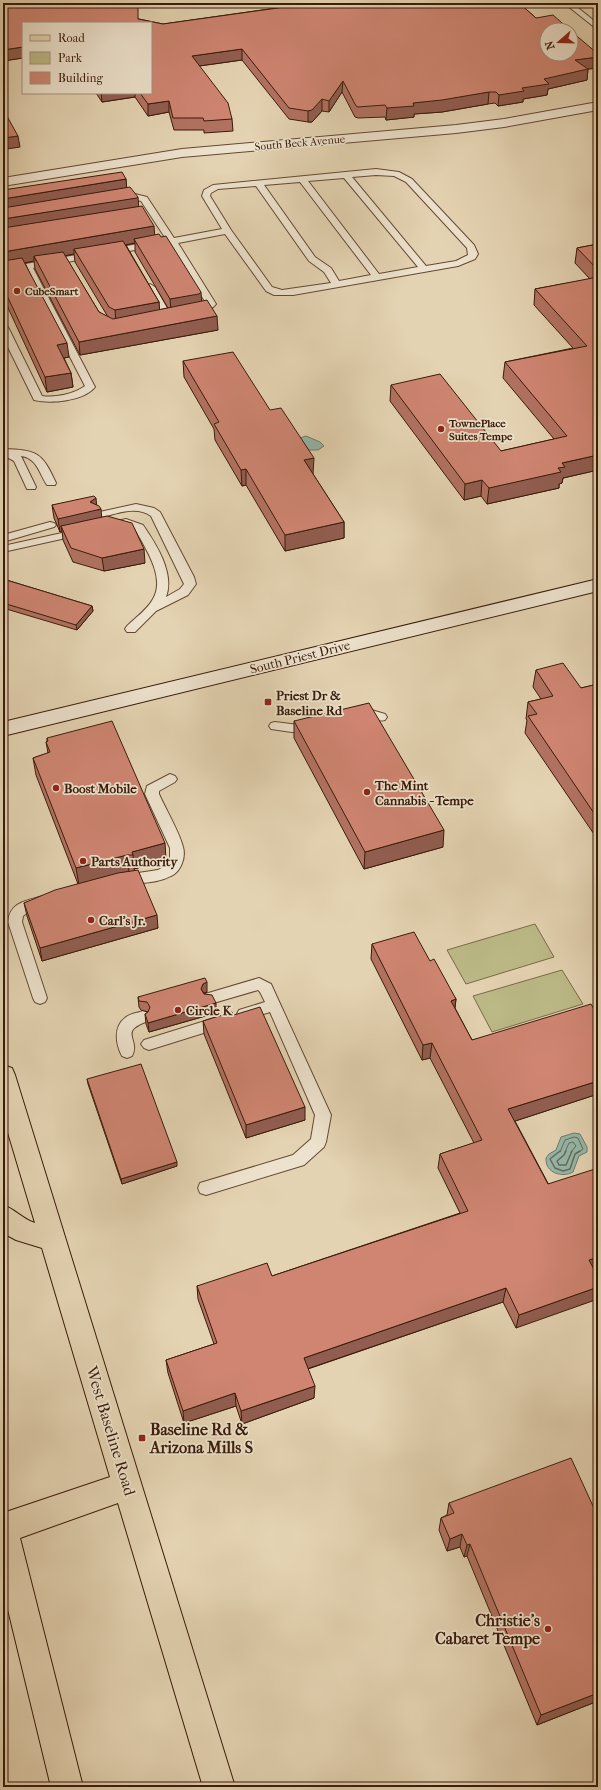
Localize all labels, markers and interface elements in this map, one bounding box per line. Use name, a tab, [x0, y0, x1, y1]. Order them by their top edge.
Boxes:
legend	[22, 22, 152, 94]
north arrow	[539, 22, 579, 62]
text: Road	[58, 31, 85, 45]
text: N	[542, 38, 558, 51]
text: Park	[58, 51, 83, 65]
text: Building	[58, 71, 103, 85]
street label: South Beck Avenue	[254, 133, 346, 153]
place label: CubeSmart	[25, 285, 79, 298]
marker: CubeSmart	[12, 286, 22, 296]
place label: TownePlace Suites Tempe	[448, 417, 513, 443]
marker: TownePlace Suites Tempe	[436, 424, 446, 434]
street label: South Priest Drive	[248, 637, 352, 677]
place label: Priest Dr & Baseline Rd	[276, 688, 343, 718]
marker: Priest Dr & Baseline Rd	[263, 697, 273, 707]
place label: The Mint Cannabis - Tempe	[374, 778, 474, 809]
place label: Boost Mobile	[64, 781, 137, 796]
marker: Boost Mobile	[51, 783, 61, 793]
marker: The Mint Cannabis - Tempe	[362, 787, 372, 797]
place label: Parts Authority	[91, 854, 178, 870]
marker: Parts Authority	[78, 856, 88, 866]
place label: Carl's Jr.	[99, 913, 146, 929]
marker: Carl's Jr.	[86, 915, 96, 925]
place label: Circle K	[186, 1003, 233, 1018]
marker: Circle K	[173, 1005, 183, 1015]
street label: West Baseline Road	[82, 1363, 140, 1498]
place label: Baseline Rd & Arizona Mills S	[149, 1420, 253, 1457]
marker: Baseline Rd & Arizona Mills S	[137, 1433, 147, 1443]
place label: Christie's Cabaret Tempe	[435, 1611, 540, 1649]
marker: Christie's Cabaret Tempe	[543, 1624, 553, 1634]

